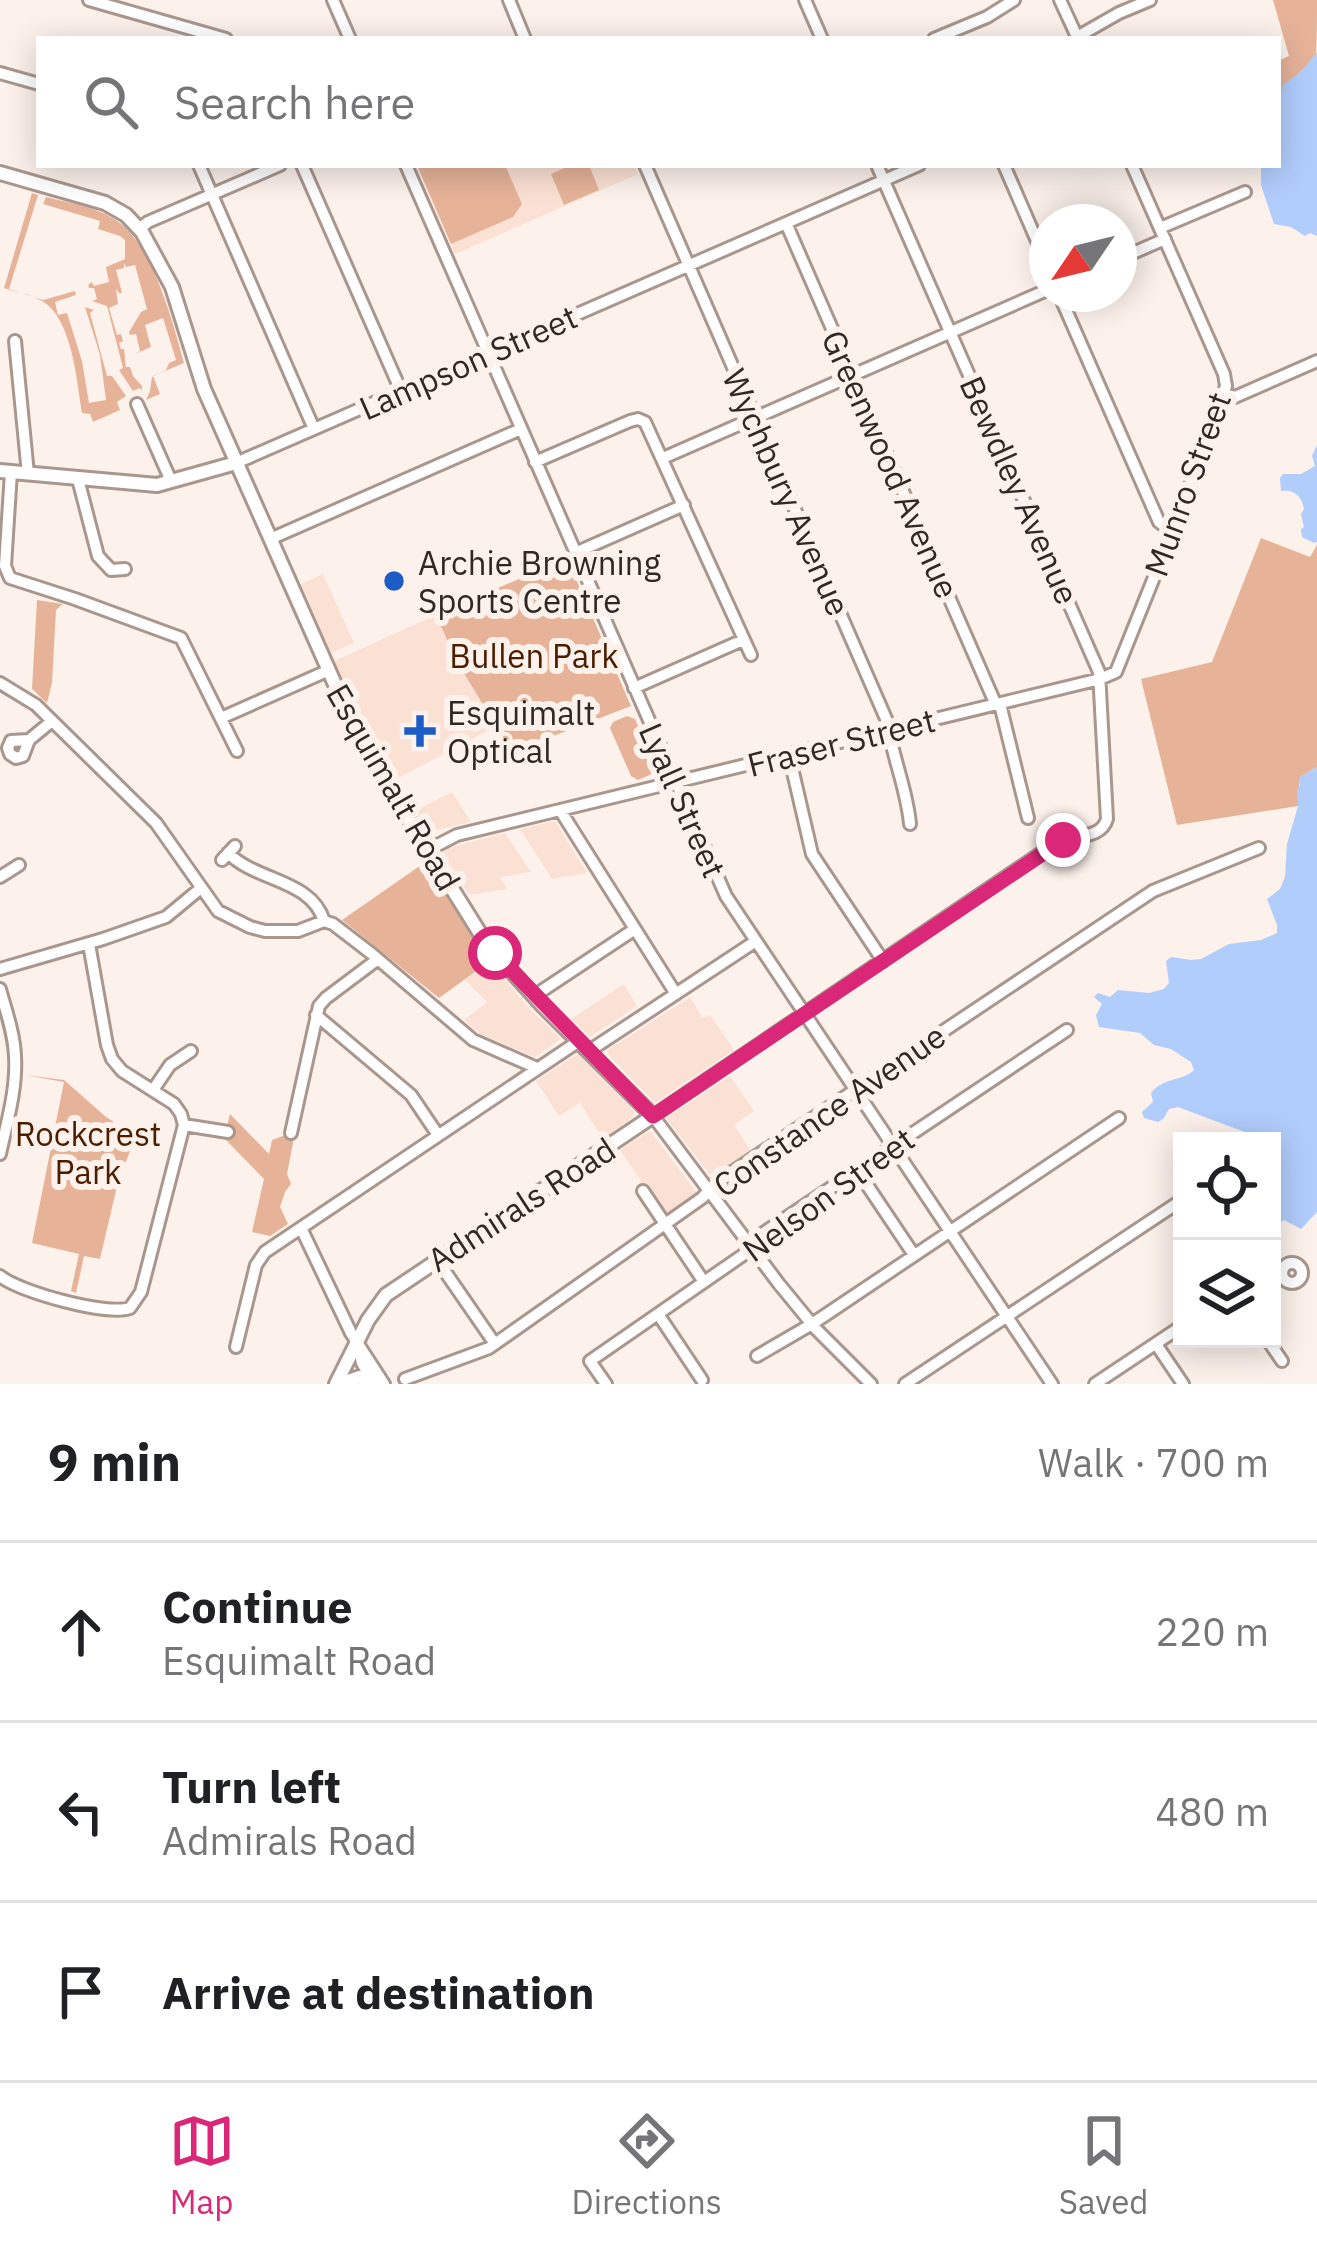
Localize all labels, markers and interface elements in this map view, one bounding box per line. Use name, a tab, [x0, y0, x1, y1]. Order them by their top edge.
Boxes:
search box	[36, 36, 1281, 168]
icon: search	[78, 69, 144, 135]
text: Search here	[174, 73, 415, 131]
north arrow	[1029, 204, 1137, 312]
street label: Lampson Street	[353, 295, 583, 429]
street label: Greenwood Avenue	[813, 323, 969, 605]
street label: Wychbury Avenue	[713, 362, 861, 622]
street label: Bewdley Avenue	[950, 369, 1090, 611]
street label: Munro Street	[1134, 386, 1240, 582]
place label: Archie Browning Sports Centre	[418, 541, 661, 622]
marker: Archie Browning Sports Centre	[381, 568, 407, 594]
park label: Bullen Park	[449, 634, 619, 677]
street label: Esquimalt Road	[317, 676, 471, 898]
place label: Esquimalt Optical	[447, 691, 595, 772]
street label: Fraser Street	[743, 698, 939, 786]
marker: Esquimalt Optical	[404, 715, 436, 747]
street label: Lyall Street	[630, 716, 736, 884]
route end	[1036, 813, 1090, 867]
route start	[468, 926, 522, 980]
street label: Constance Avenue	[704, 1014, 954, 1206]
park label: Rockcrest Park	[15, 1112, 161, 1193]
street label: Nelson Street	[734, 1117, 922, 1271]
street label: Admirals Road	[419, 1127, 623, 1281]
map controls	[1173, 1132, 1281, 1348]
button: locate	[1173, 1132, 1281, 1240]
button: layers	[1173, 1240, 1281, 1348]
text: 9 min	[48, 1429, 181, 1495]
text: Walk · 700 m	[1038, 1437, 1269, 1488]
text: Continue	[162, 1577, 353, 1635]
icon: ahead	[48, 1599, 114, 1665]
text: 220 m	[1156, 1606, 1269, 1657]
text: Esquimalt Road	[162, 1635, 436, 1686]
text: Turn left	[162, 1757, 341, 1815]
icon: left	[48, 1779, 114, 1845]
text: 480 m	[1156, 1786, 1269, 1837]
text: Admirals Road	[162, 1815, 417, 1866]
icon: arrive	[48, 1959, 114, 2025]
text: Arrive at destination	[162, 1963, 595, 2021]
tab: Map	[169, 2108, 235, 2223]
tab: Directions	[572, 2108, 722, 2223]
tab: Saved	[1059, 2108, 1148, 2223]

